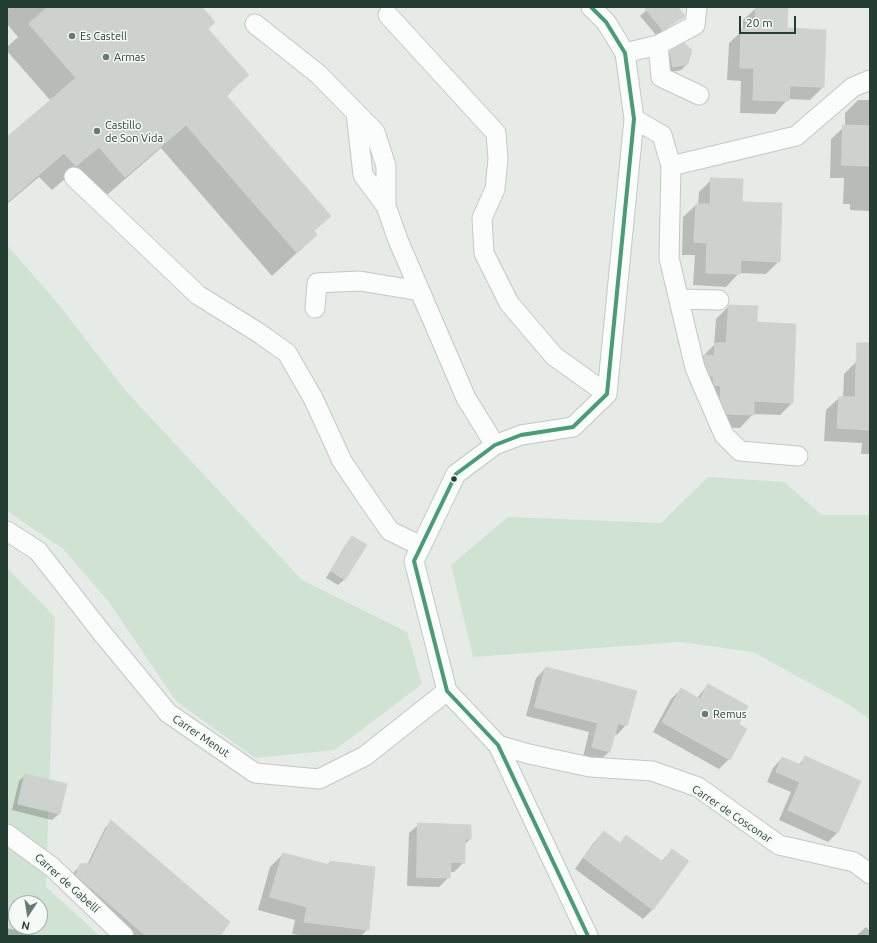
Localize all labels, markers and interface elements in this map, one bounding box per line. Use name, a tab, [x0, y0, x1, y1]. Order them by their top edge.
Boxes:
scale bar	[741, 8, 798, 34]
text: 20 m	[746, 16, 773, 29]
place label: Es Castell	[80, 29, 127, 43]
marker: Es Castell	[67, 31, 77, 41]
place label: Armas	[114, 50, 145, 64]
marker: Armas	[101, 52, 111, 62]
place label: Castillo de Son Vida	[105, 118, 163, 144]
marker: Castillo de Son Vida	[92, 126, 102, 136]
unlabelled marker	[449, 474, 459, 484]
place label: Remus	[713, 707, 746, 721]
marker: Remus	[700, 709, 710, 719]
street label: Carrer Menut	[170, 712, 232, 760]
street label: Carrer de Cosconar	[689, 782, 775, 846]
street label: Carrer de Gabellí	[32, 851, 102, 915]
north arrow	[8, 895, 48, 935]
text: N	[20, 919, 31, 932]

